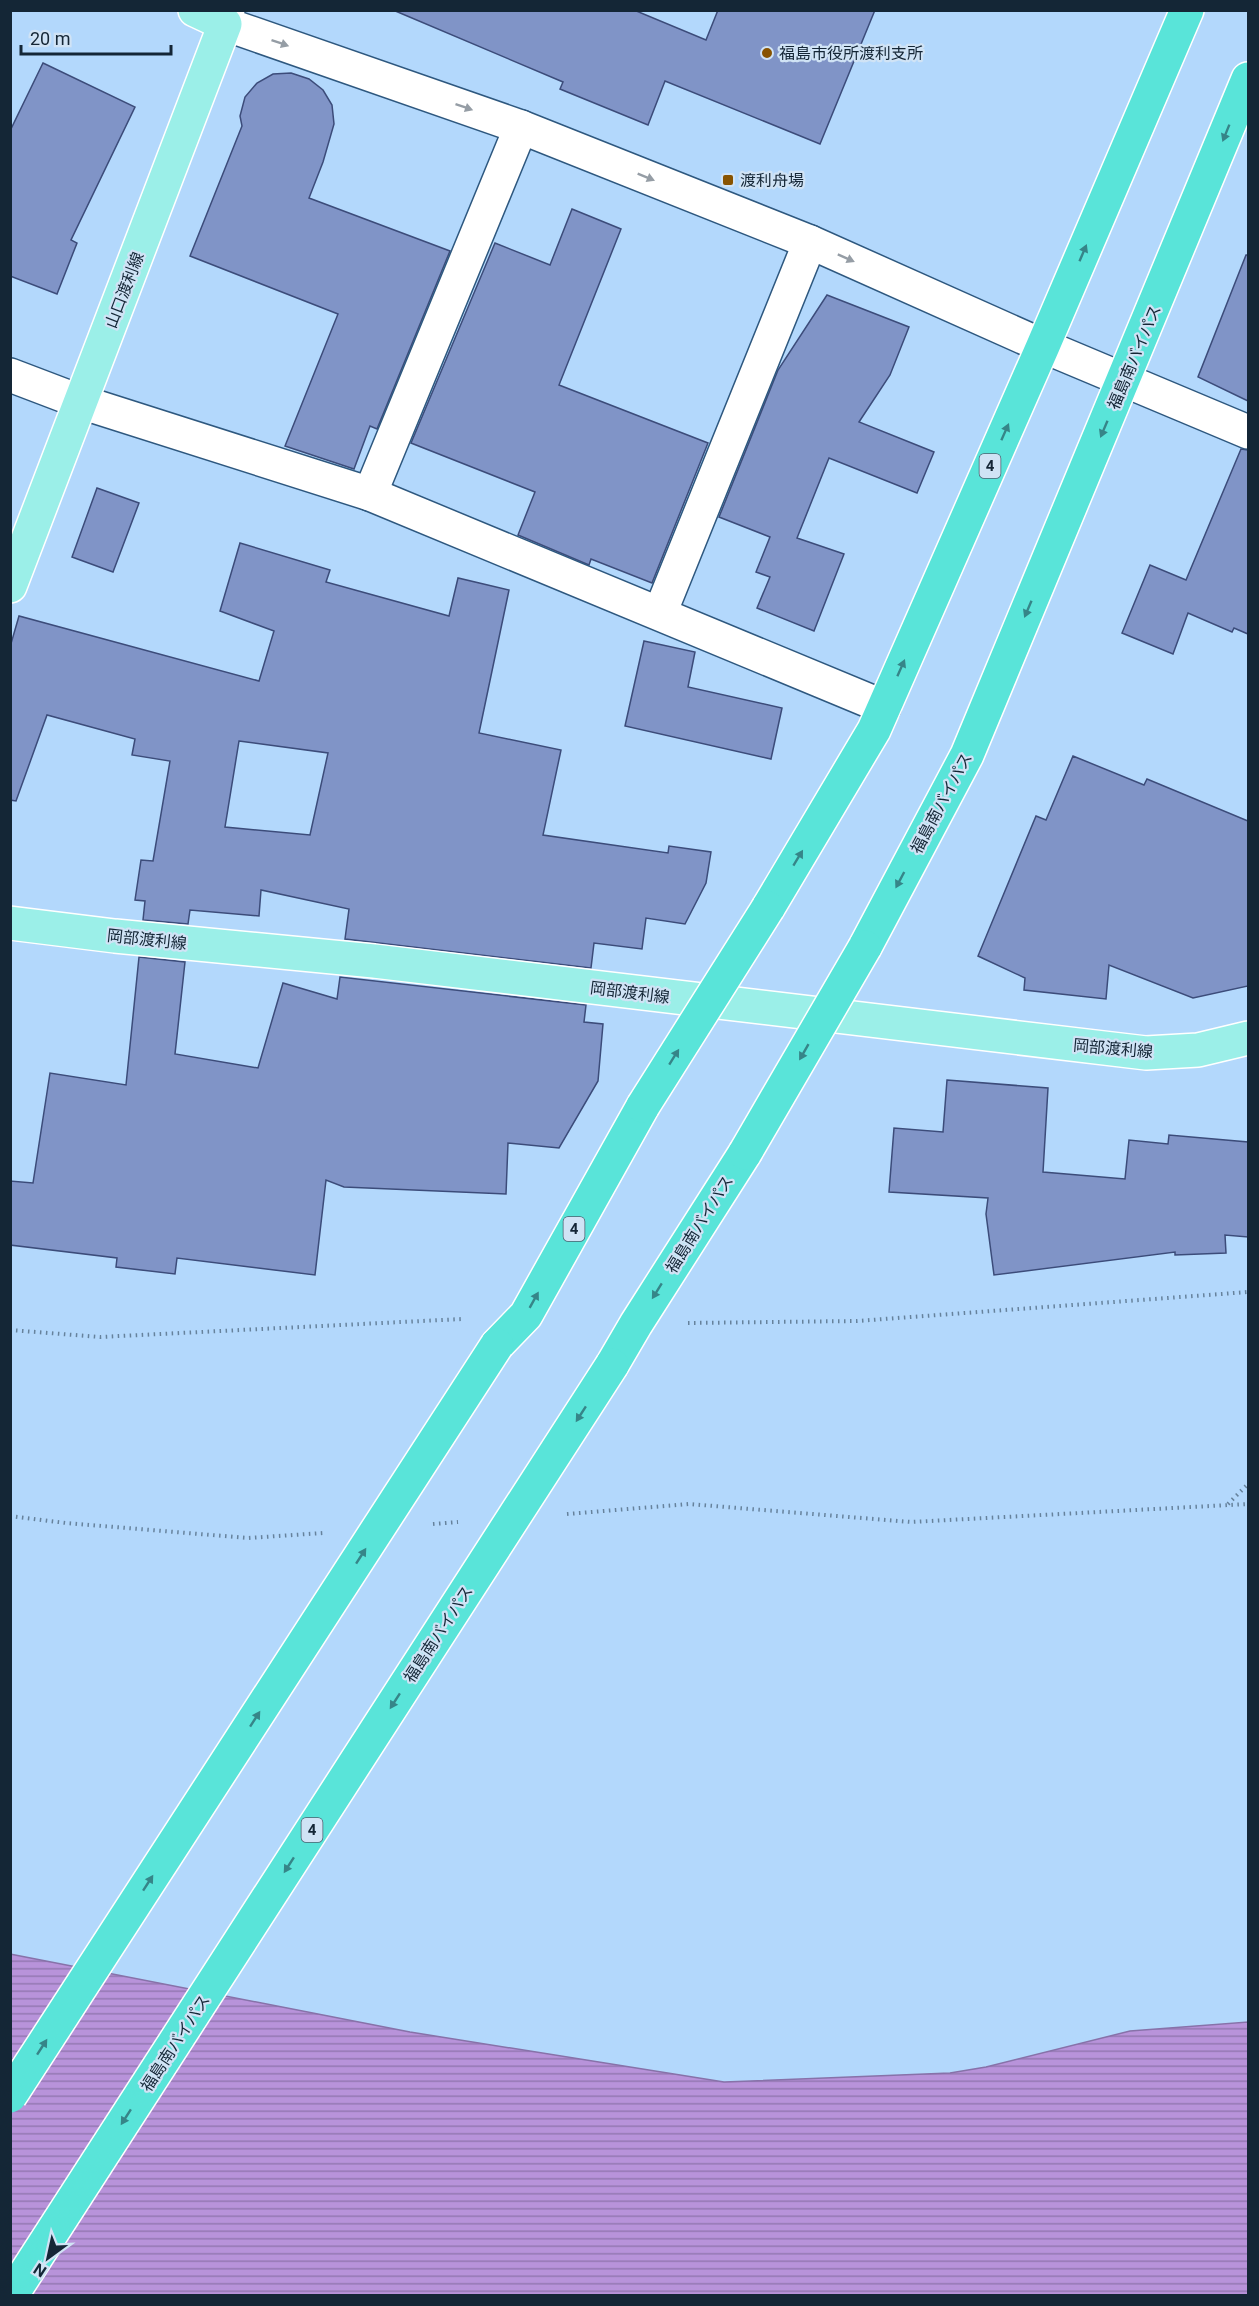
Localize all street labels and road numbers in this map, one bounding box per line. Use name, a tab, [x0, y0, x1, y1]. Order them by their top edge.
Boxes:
street label: 山口渡利線	[101, 249, 148, 331]
street label: 福島南バイパス	[1104, 302, 1165, 412]
road number: 4	[980, 454, 1000, 478]
street label: 福島南バイパス	[907, 749, 976, 857]
street label: 岡部渡利線	[106, 926, 188, 953]
street label: 岡部渡利線	[589, 978, 671, 1007]
street label: 岡部渡利線	[1072, 1036, 1154, 1061]
street label: 福島南バイパス	[662, 1172, 737, 1277]
road number: 4	[564, 1217, 584, 1241]
street label: 福島南バイパス	[400, 1582, 477, 1686]
road number: 4	[302, 1818, 322, 1842]
street label: 福島南バイパス	[137, 1991, 214, 2095]

